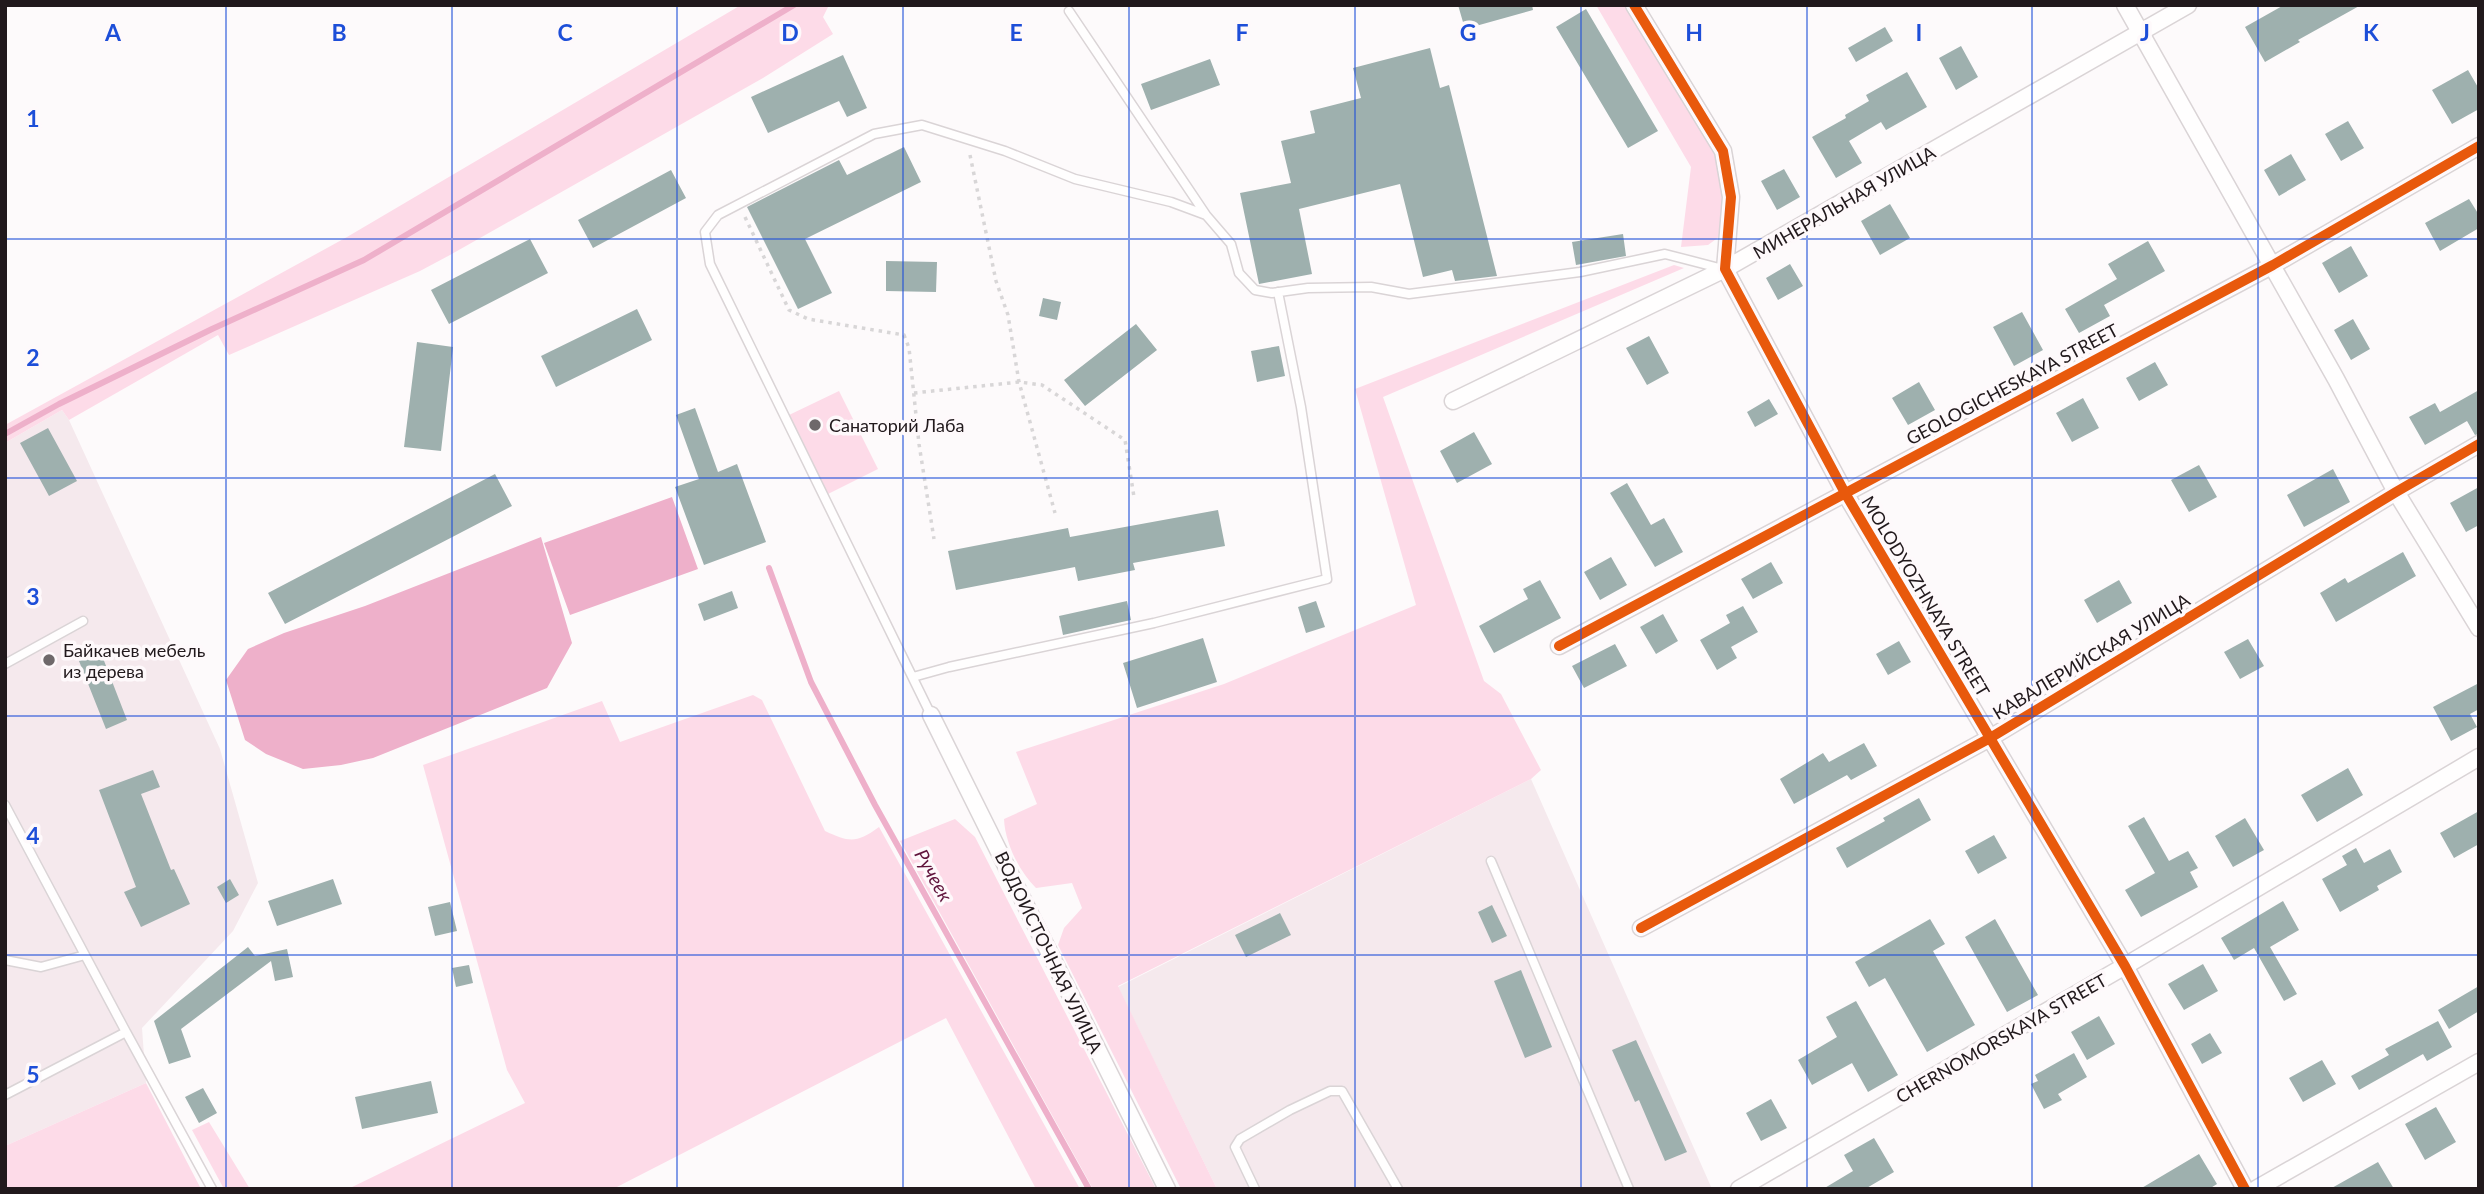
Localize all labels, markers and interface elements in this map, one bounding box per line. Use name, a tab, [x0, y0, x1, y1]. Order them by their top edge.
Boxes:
text: A	[104, 18, 122, 46]
text: B	[331, 18, 347, 46]
text: C	[557, 18, 573, 46]
text: D	[781, 18, 799, 46]
text: E	[1009, 18, 1023, 46]
text: F	[1235, 18, 1249, 46]
text: G	[1460, 18, 1476, 46]
text: H	[1685, 18, 1703, 46]
text: I	[1916, 18, 1922, 46]
text: J	[2140, 18, 2150, 46]
text: K	[2363, 18, 2379, 46]
text: 1	[26, 104, 40, 132]
street label: МИНЕРАЛЬНАЯ УЛИЦА	[1749, 140, 1940, 263]
street label: GEOLOGICHESKAYA STREET	[1902, 318, 2122, 449]
text: 2	[26, 343, 40, 371]
place label: Санаторий Лаба	[829, 414, 964, 436]
marker: Санаторий Лаба	[807, 417, 823, 433]
street label: MOLODYOZHNAYA STREET	[1857, 492, 1995, 701]
text: 3	[26, 582, 40, 610]
street label: КАВАЛЕРИЙСКАЯ УЛИЦА	[1989, 588, 2194, 724]
place label: Байкачев мебель из дерева	[63, 639, 206, 682]
marker: Байкачев мебель из дерева	[41, 652, 57, 668]
text: 4	[26, 821, 40, 849]
water label: Ручеек	[910, 845, 958, 906]
street label: ВОДОИСТОЧНАЯ УЛИЦА	[991, 848, 1108, 1057]
street label: CHERNOMORSKAYA STREET	[1892, 968, 2111, 1107]
text: 5	[26, 1060, 40, 1088]

